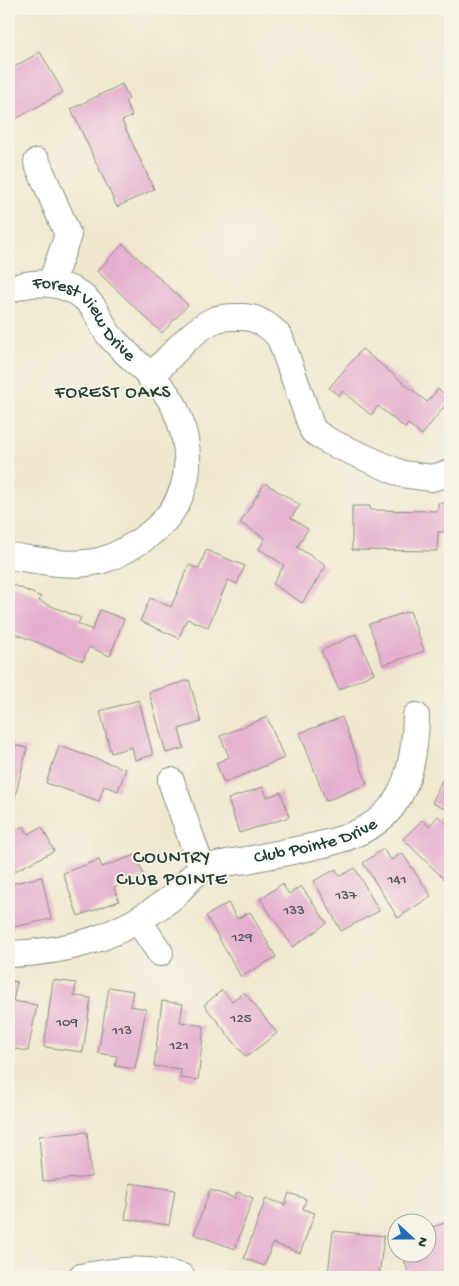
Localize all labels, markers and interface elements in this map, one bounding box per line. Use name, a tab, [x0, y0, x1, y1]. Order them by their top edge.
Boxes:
street label: Forest View Drive	[31, 273, 140, 367]
district label: FOREST OAKS	[54, 382, 171, 405]
street label: Club Pointe Drive	[252, 813, 382, 869]
district label: COUNTRY CLUB POINTE	[116, 847, 228, 892]
house number: 141	[386, 871, 407, 889]
house number: 137	[334, 887, 358, 905]
house number: 133	[282, 902, 305, 920]
house number: 129	[231, 929, 253, 947]
house number: 125	[229, 1010, 252, 1028]
house number: 109	[55, 1014, 79, 1032]
house number: 113	[111, 1022, 132, 1040]
house number: 121	[168, 1037, 189, 1055]
north arrow	[386, 1214, 436, 1264]
text: N	[412, 1234, 431, 1249]

